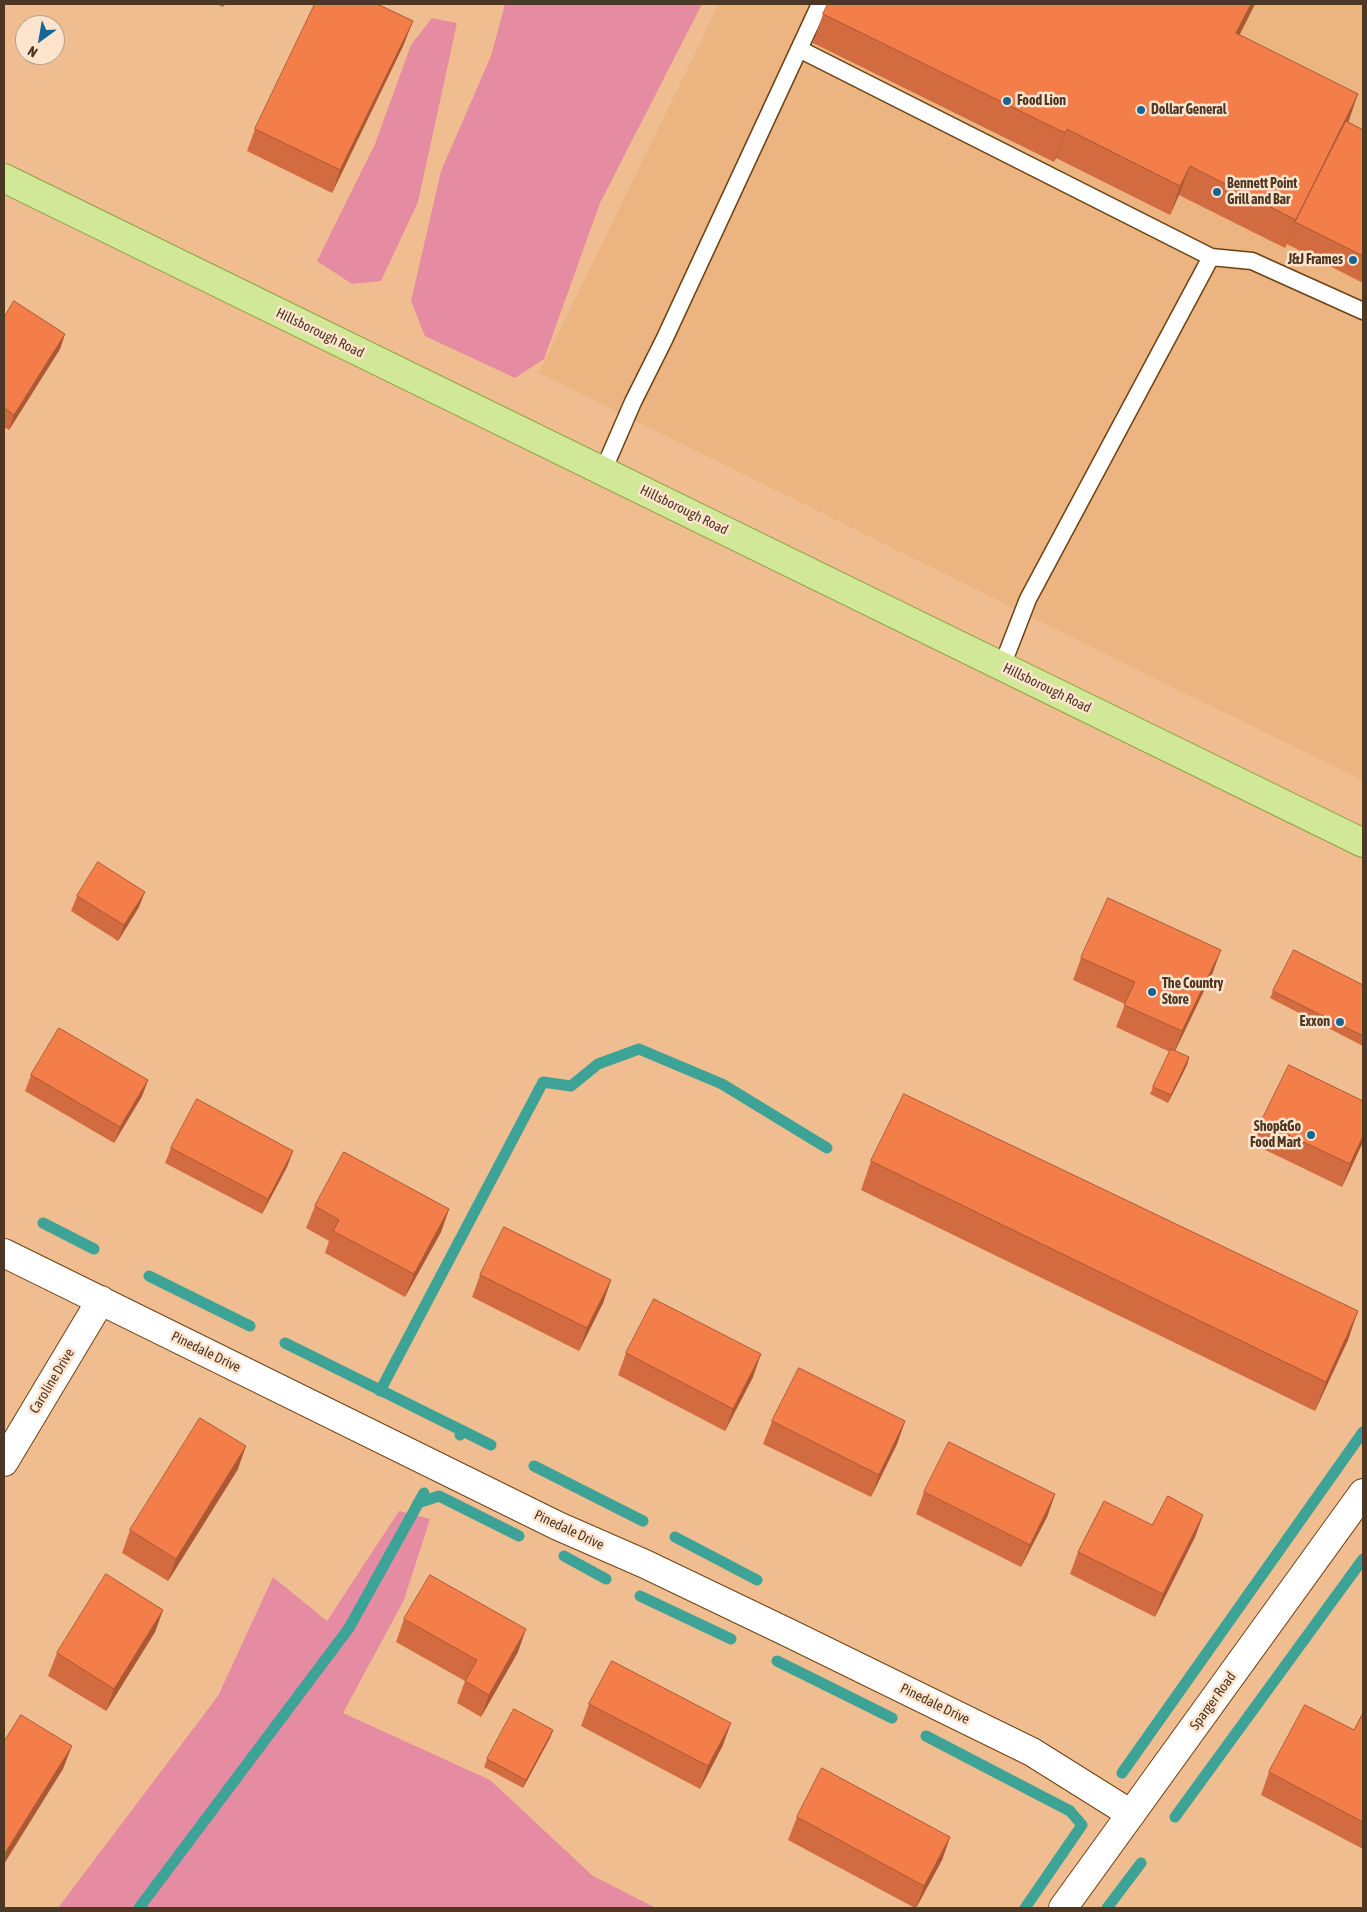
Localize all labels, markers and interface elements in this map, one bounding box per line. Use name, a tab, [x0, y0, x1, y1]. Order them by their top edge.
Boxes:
north arrow	[15, 15, 65, 65]
text: N	[25, 43, 40, 61]
place label: Food Lion	[1017, 93, 1066, 109]
marker: Food Lion	[1001, 95, 1013, 107]
place label: Dollar General	[1151, 102, 1226, 118]
marker: Dollar General	[1135, 104, 1147, 116]
place label: Bennett Point Grill and Bar	[1227, 176, 1297, 208]
marker: Bennett Point Grill and Bar	[1211, 186, 1223, 198]
place label: J&J Frames	[1288, 252, 1343, 268]
marker: J&J Frames	[1347, 254, 1359, 266]
street label: Hillsborough Road	[273, 304, 367, 362]
street label: Hillsborough Road	[637, 481, 731, 539]
street label: Hillsborough Road	[1000, 659, 1094, 717]
place label: The Country Store	[1162, 976, 1223, 1009]
marker: The Country Store	[1146, 986, 1158, 998]
place label: Exxon	[1299, 1014, 1330, 1030]
marker: Exxon	[1334, 1016, 1346, 1028]
place label: Shop&Go Food Mart	[1250, 1119, 1301, 1152]
marker: Shop&Go Food Mart	[1305, 1129, 1317, 1141]
street label: Pinedale Drive	[169, 1328, 243, 1376]
street label: Caroline Drive	[26, 1346, 78, 1416]
street label: Pinedale Drive	[531, 1507, 607, 1553]
street label: Sparger Road	[1186, 1669, 1240, 1733]
street label: Pinedale Drive	[898, 1680, 972, 1728]

